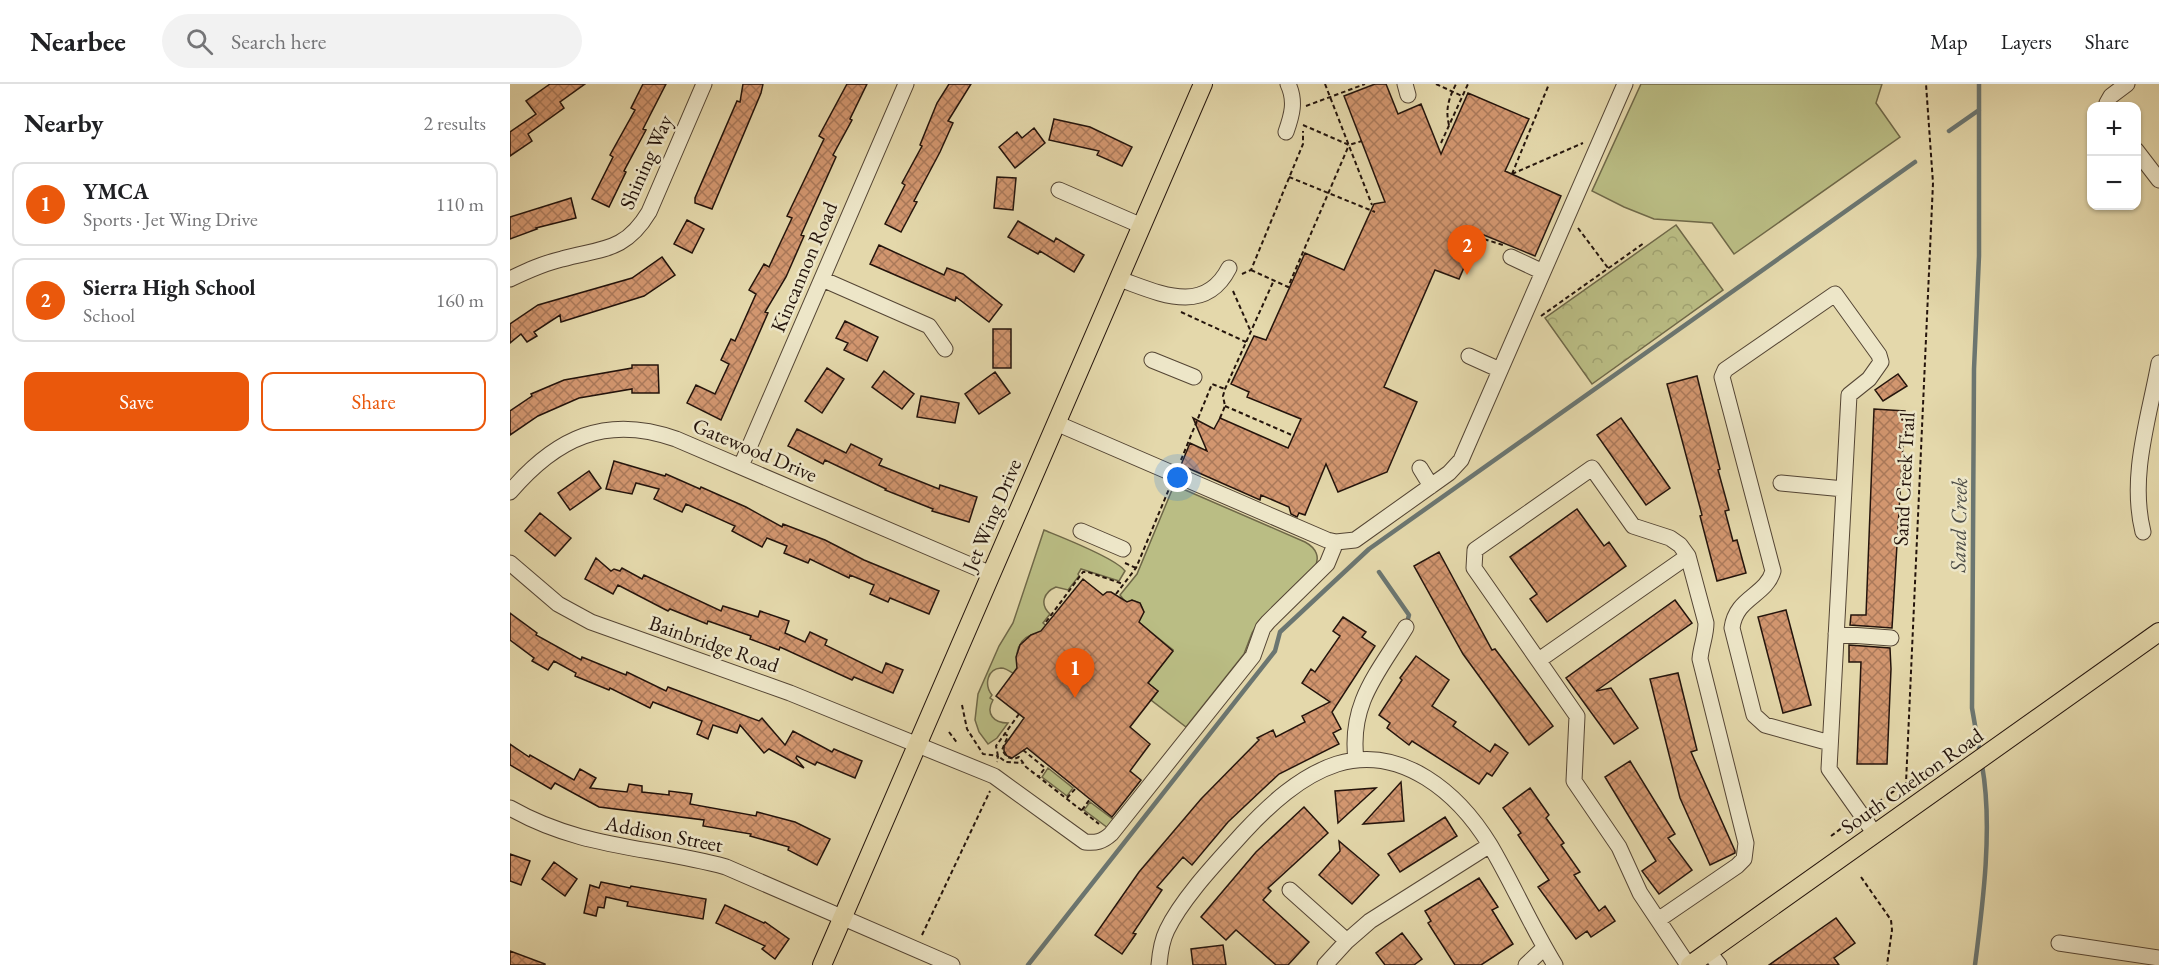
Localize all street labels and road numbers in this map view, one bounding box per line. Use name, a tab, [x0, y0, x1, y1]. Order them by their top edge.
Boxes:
street label: Shining Way	[613, 109, 679, 213]
street label: Kincannon Road	[764, 197, 843, 336]
street label: Gatewood Drive	[689, 411, 822, 488]
street label: Sand Creek Trail	[1887, 411, 1920, 546]
street label: Jet Wing Drive	[955, 455, 1027, 577]
street label: Bainbridge Road	[645, 609, 783, 679]
street label: South Chelton Road	[1835, 721, 1989, 840]
street label: Addison Street	[602, 809, 726, 858]

